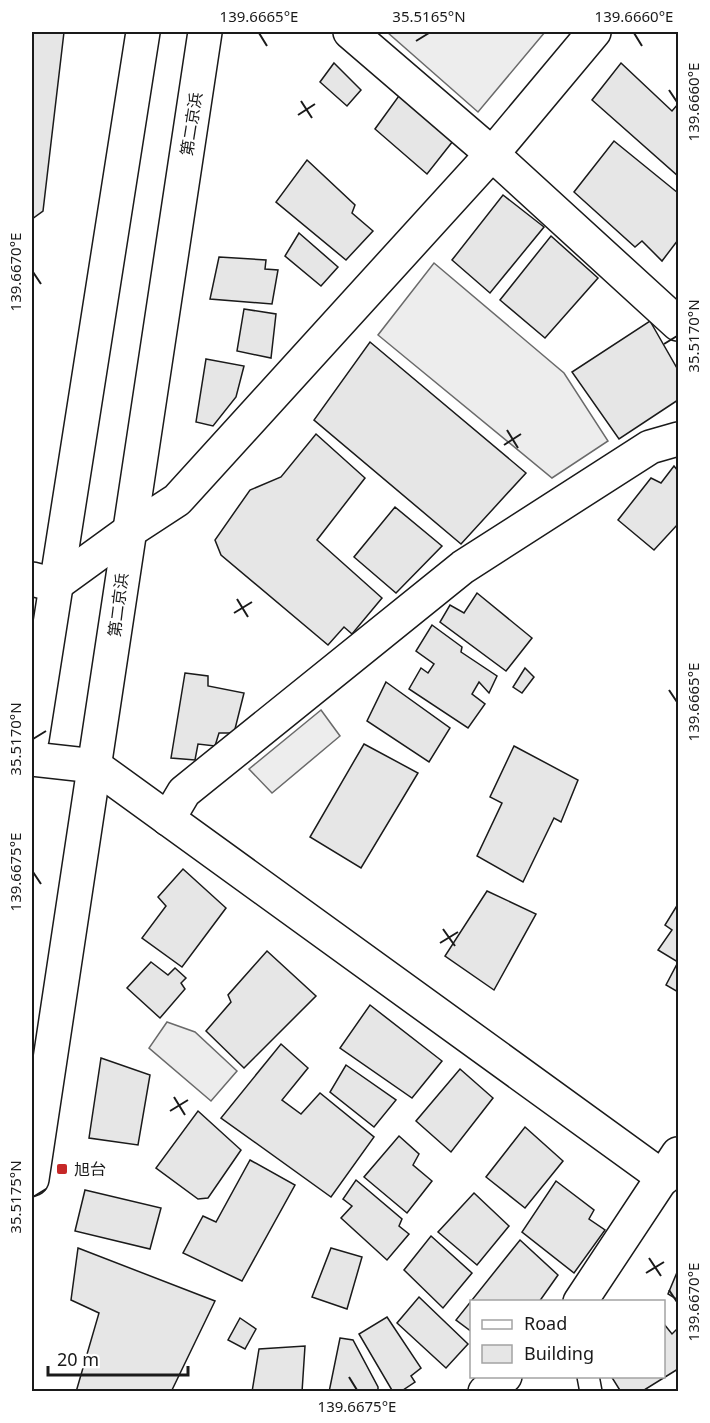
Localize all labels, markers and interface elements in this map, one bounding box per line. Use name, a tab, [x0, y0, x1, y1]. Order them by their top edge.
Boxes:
text: 139.6665°E	[220, 6, 298, 26]
text: 35.5165°N	[392, 6, 466, 26]
text: 139.6660°E	[595, 6, 673, 26]
text: 139.6660°E	[683, 63, 703, 141]
street label: 第二京浜	[175, 91, 207, 157]
text: 139.6670°E	[5, 233, 25, 311]
text: 35.5170°N	[683, 299, 703, 373]
street label: 第二京浜	[103, 572, 133, 638]
text: 139.6665°E	[683, 663, 703, 741]
text: 35.5170°N	[5, 702, 25, 776]
text: 139.6675°E	[5, 833, 25, 911]
place label: 旭台	[74, 1158, 106, 1180]
text: 35.5175°N	[5, 1160, 25, 1234]
marker: 旭台	[55, 1162, 69, 1176]
text: 139.6670°E	[683, 1263, 703, 1341]
legend	[470, 1300, 665, 1378]
text: Road	[524, 1311, 567, 1335]
scale bar	[48, 1339, 188, 1377]
text: Building	[524, 1341, 594, 1365]
text: 20 m	[57, 1347, 99, 1371]
text: 139.6675°E	[318, 1396, 396, 1416]

